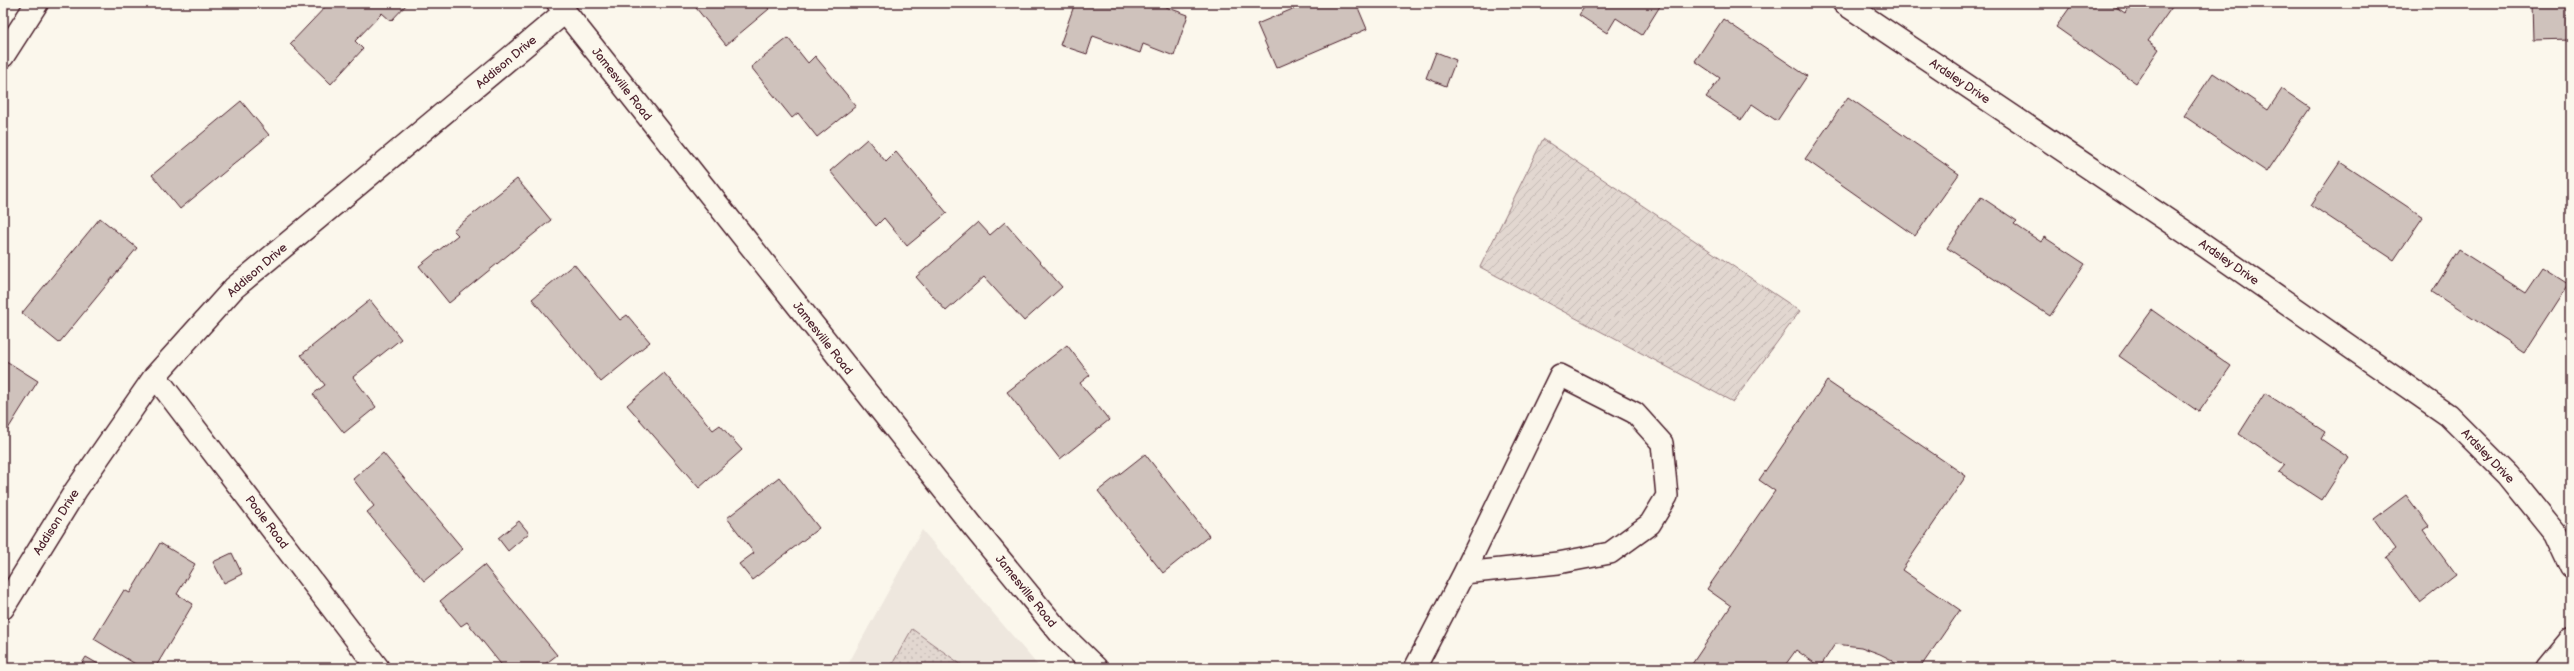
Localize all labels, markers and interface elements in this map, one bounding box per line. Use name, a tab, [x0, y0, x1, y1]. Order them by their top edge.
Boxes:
street label: Addison Drive	[473, 33, 540, 92]
street label: Jamesville Road	[588, 45, 655, 124]
street label: Ardsley Drive	[1927, 56, 1993, 107]
street label: Ardsley Drive	[2196, 236, 2262, 289]
street label: Addison Drive	[224, 240, 290, 301]
street label: Jamesville Road	[789, 299, 856, 378]
street label: Ardsley Drive	[2458, 426, 2517, 487]
street label: Addison Drive	[30, 487, 83, 558]
street label: Poole Road	[242, 493, 292, 552]
street label: Jamesville Road	[992, 552, 1060, 631]

